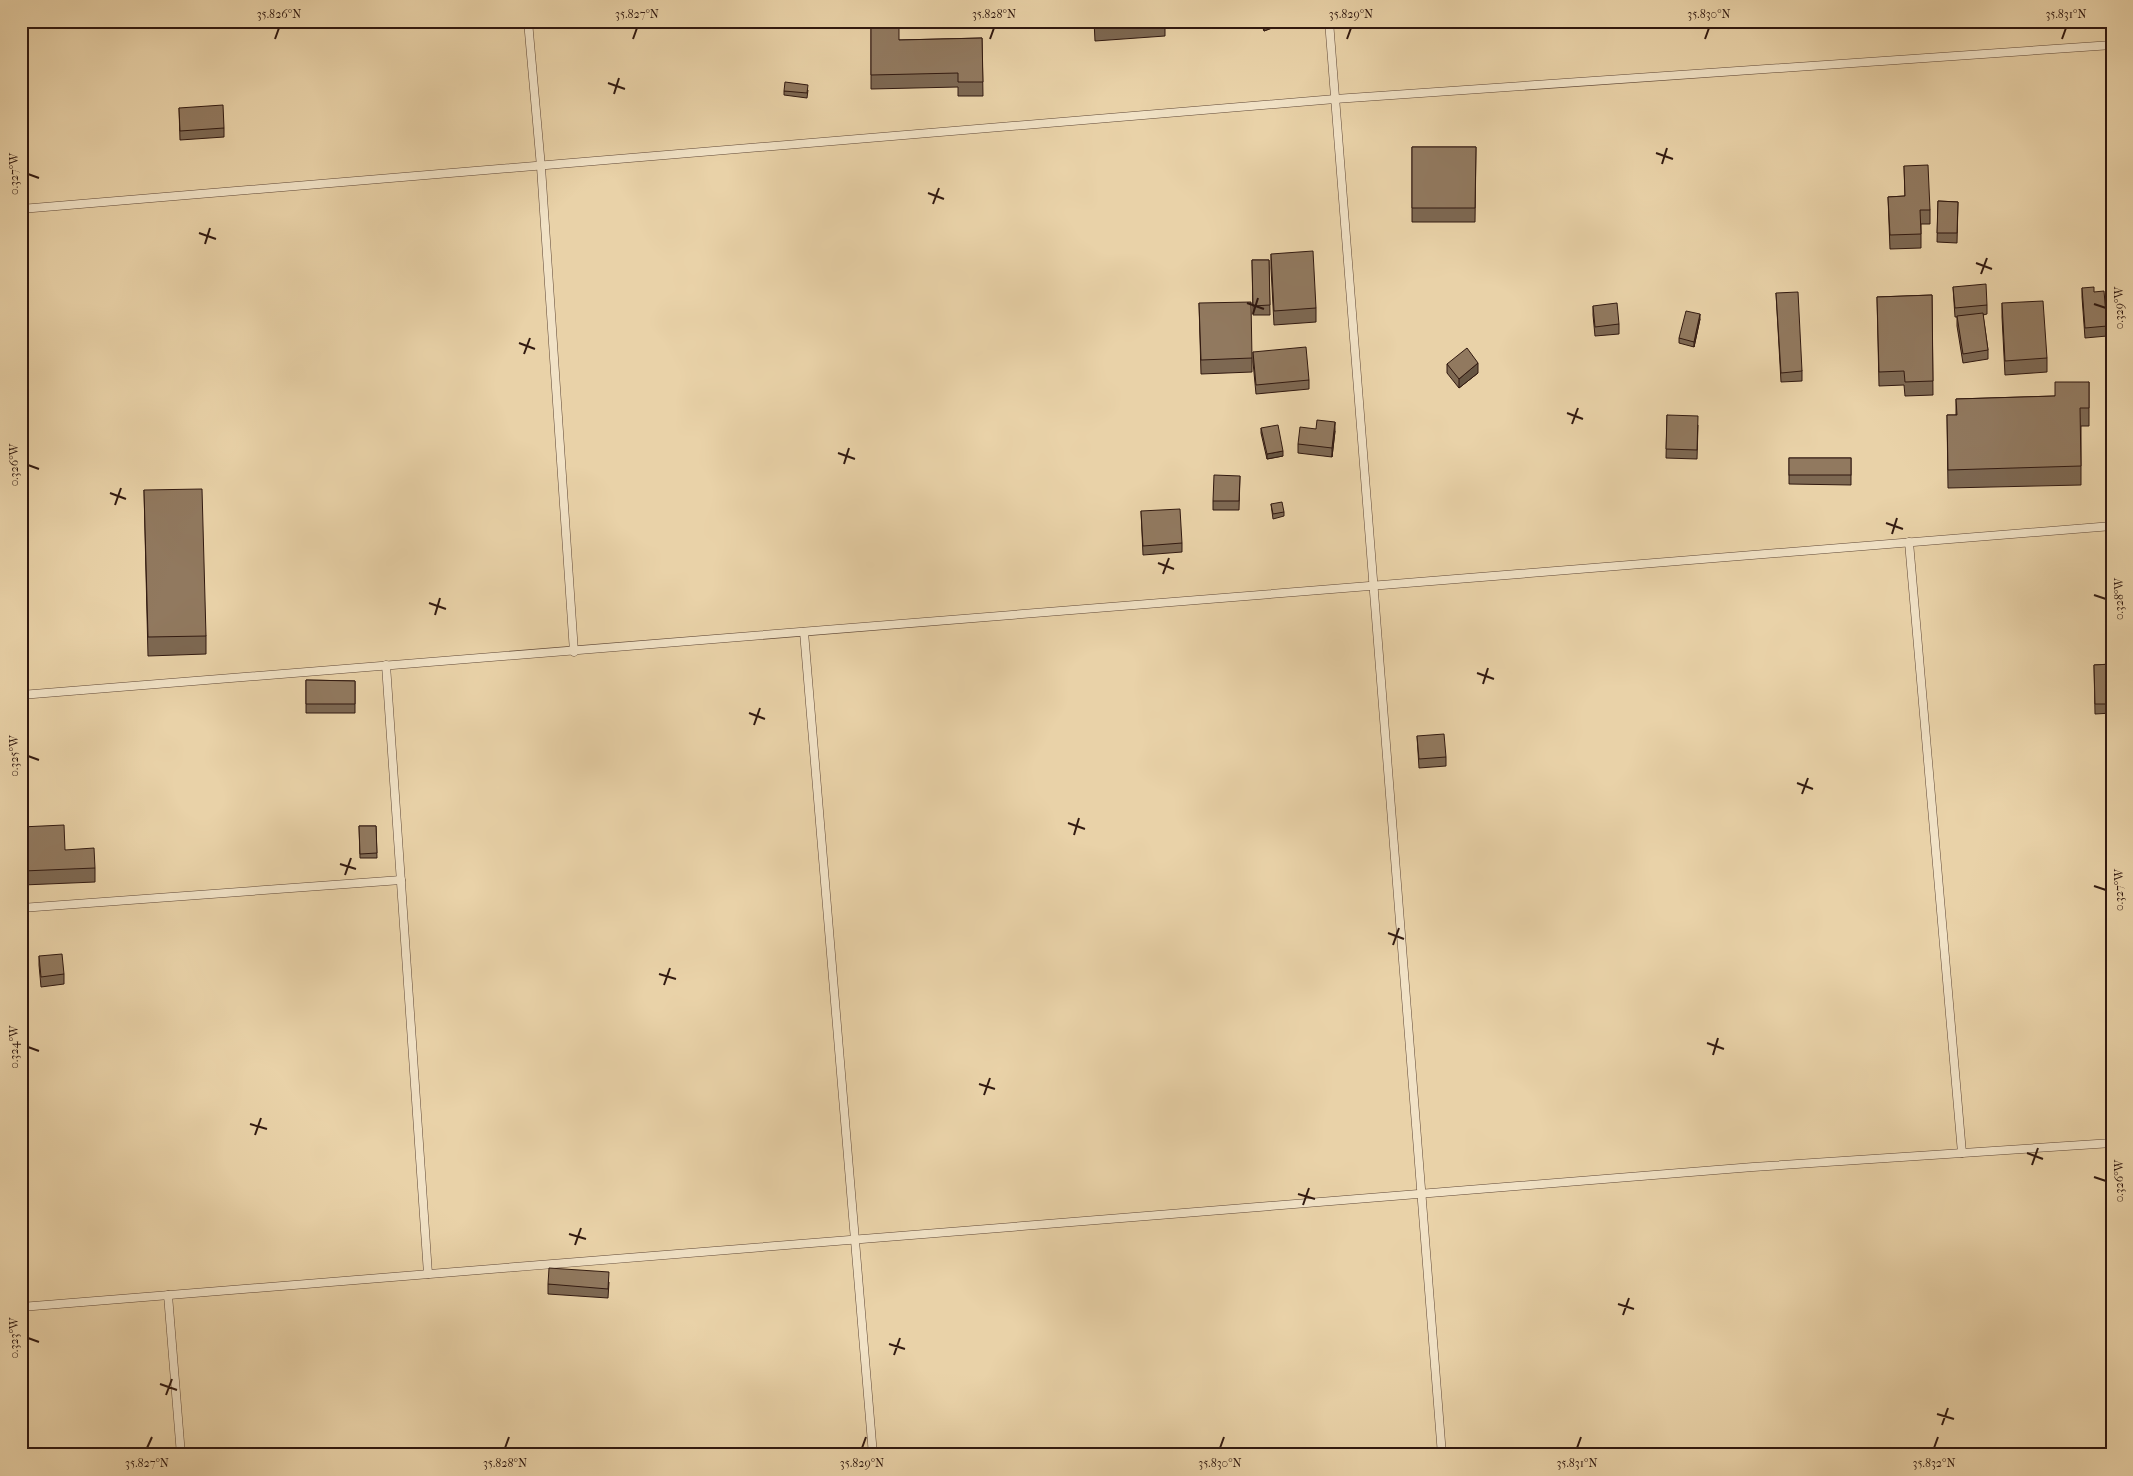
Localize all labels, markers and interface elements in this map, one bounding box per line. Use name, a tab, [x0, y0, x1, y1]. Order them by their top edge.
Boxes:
text: 35.826°N	[257, 7, 301, 21]
text: 35.827°N	[615, 7, 659, 21]
text: 35.828°N	[972, 7, 1016, 21]
text: 35.829°N	[1329, 7, 1373, 21]
text: 35.830°N	[1687, 7, 1731, 21]
text: 35.831°N	[2045, 7, 2087, 21]
text: 0.327°W	[7, 152, 21, 195]
text: 0.329°W	[2112, 286, 2126, 329]
text: 0.326°W	[7, 442, 21, 486]
text: 0.328°W	[2112, 577, 2126, 620]
text: 0.325°W	[7, 734, 21, 777]
text: 0.327°W	[2112, 868, 2126, 911]
text: 0.324°W	[7, 1024, 21, 1069]
text: 0.326°W	[2112, 1158, 2126, 1202]
text: 0.323°W	[7, 1316, 21, 1359]
text: 35.827°N	[125, 1456, 169, 1470]
text: 35.828°N	[483, 1456, 527, 1470]
text: 35.829°N	[840, 1456, 884, 1470]
text: 35.830°N	[1198, 1456, 1242, 1470]
text: 35.831°N	[1556, 1456, 1598, 1470]
text: 35.832°N	[1912, 1456, 1956, 1470]

